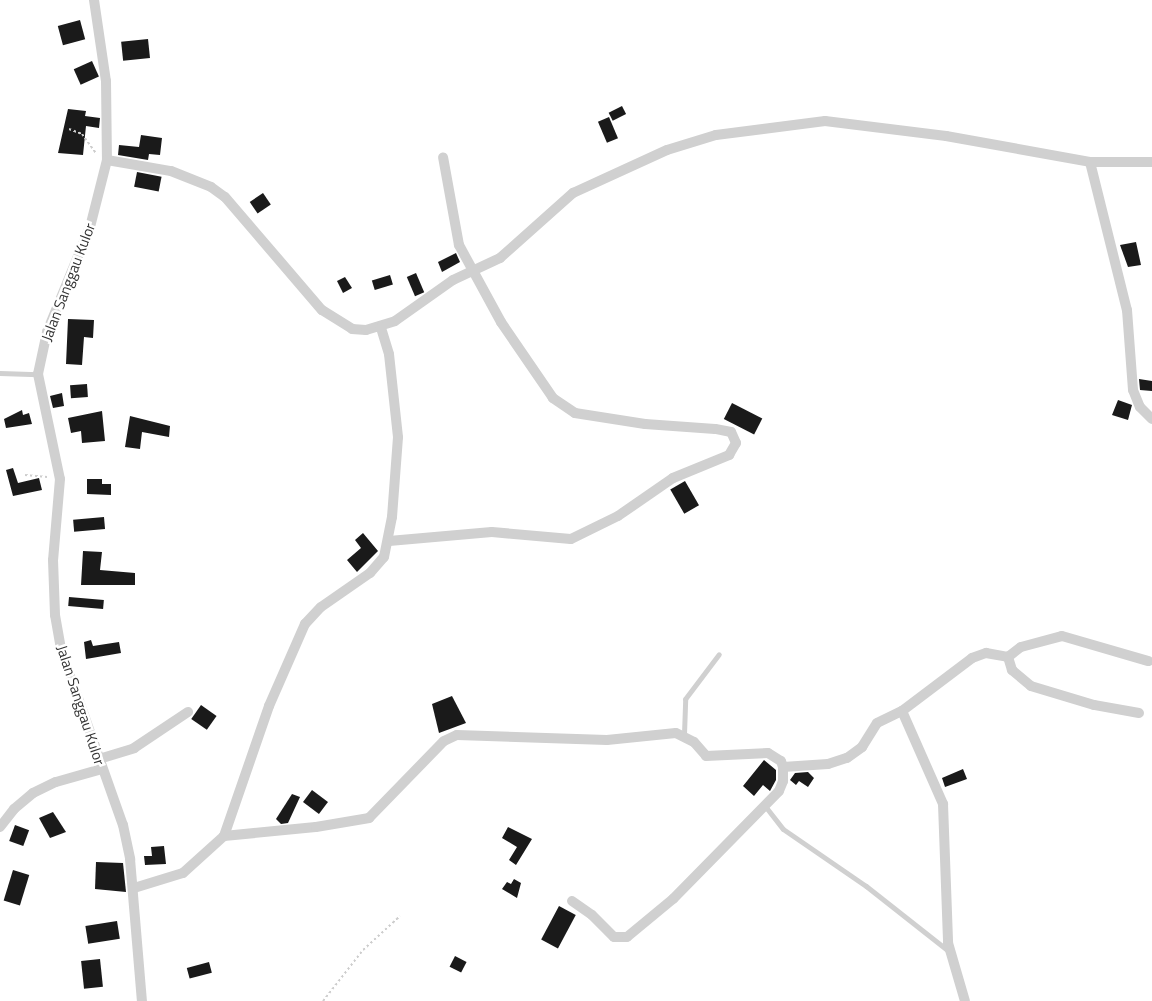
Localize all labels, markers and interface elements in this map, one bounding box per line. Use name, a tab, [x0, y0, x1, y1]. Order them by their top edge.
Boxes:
street label: Jalan Sanggau Kulor	[37, 220, 99, 344]
street label: Jalan Sanggau Kulor	[53, 643, 109, 767]

